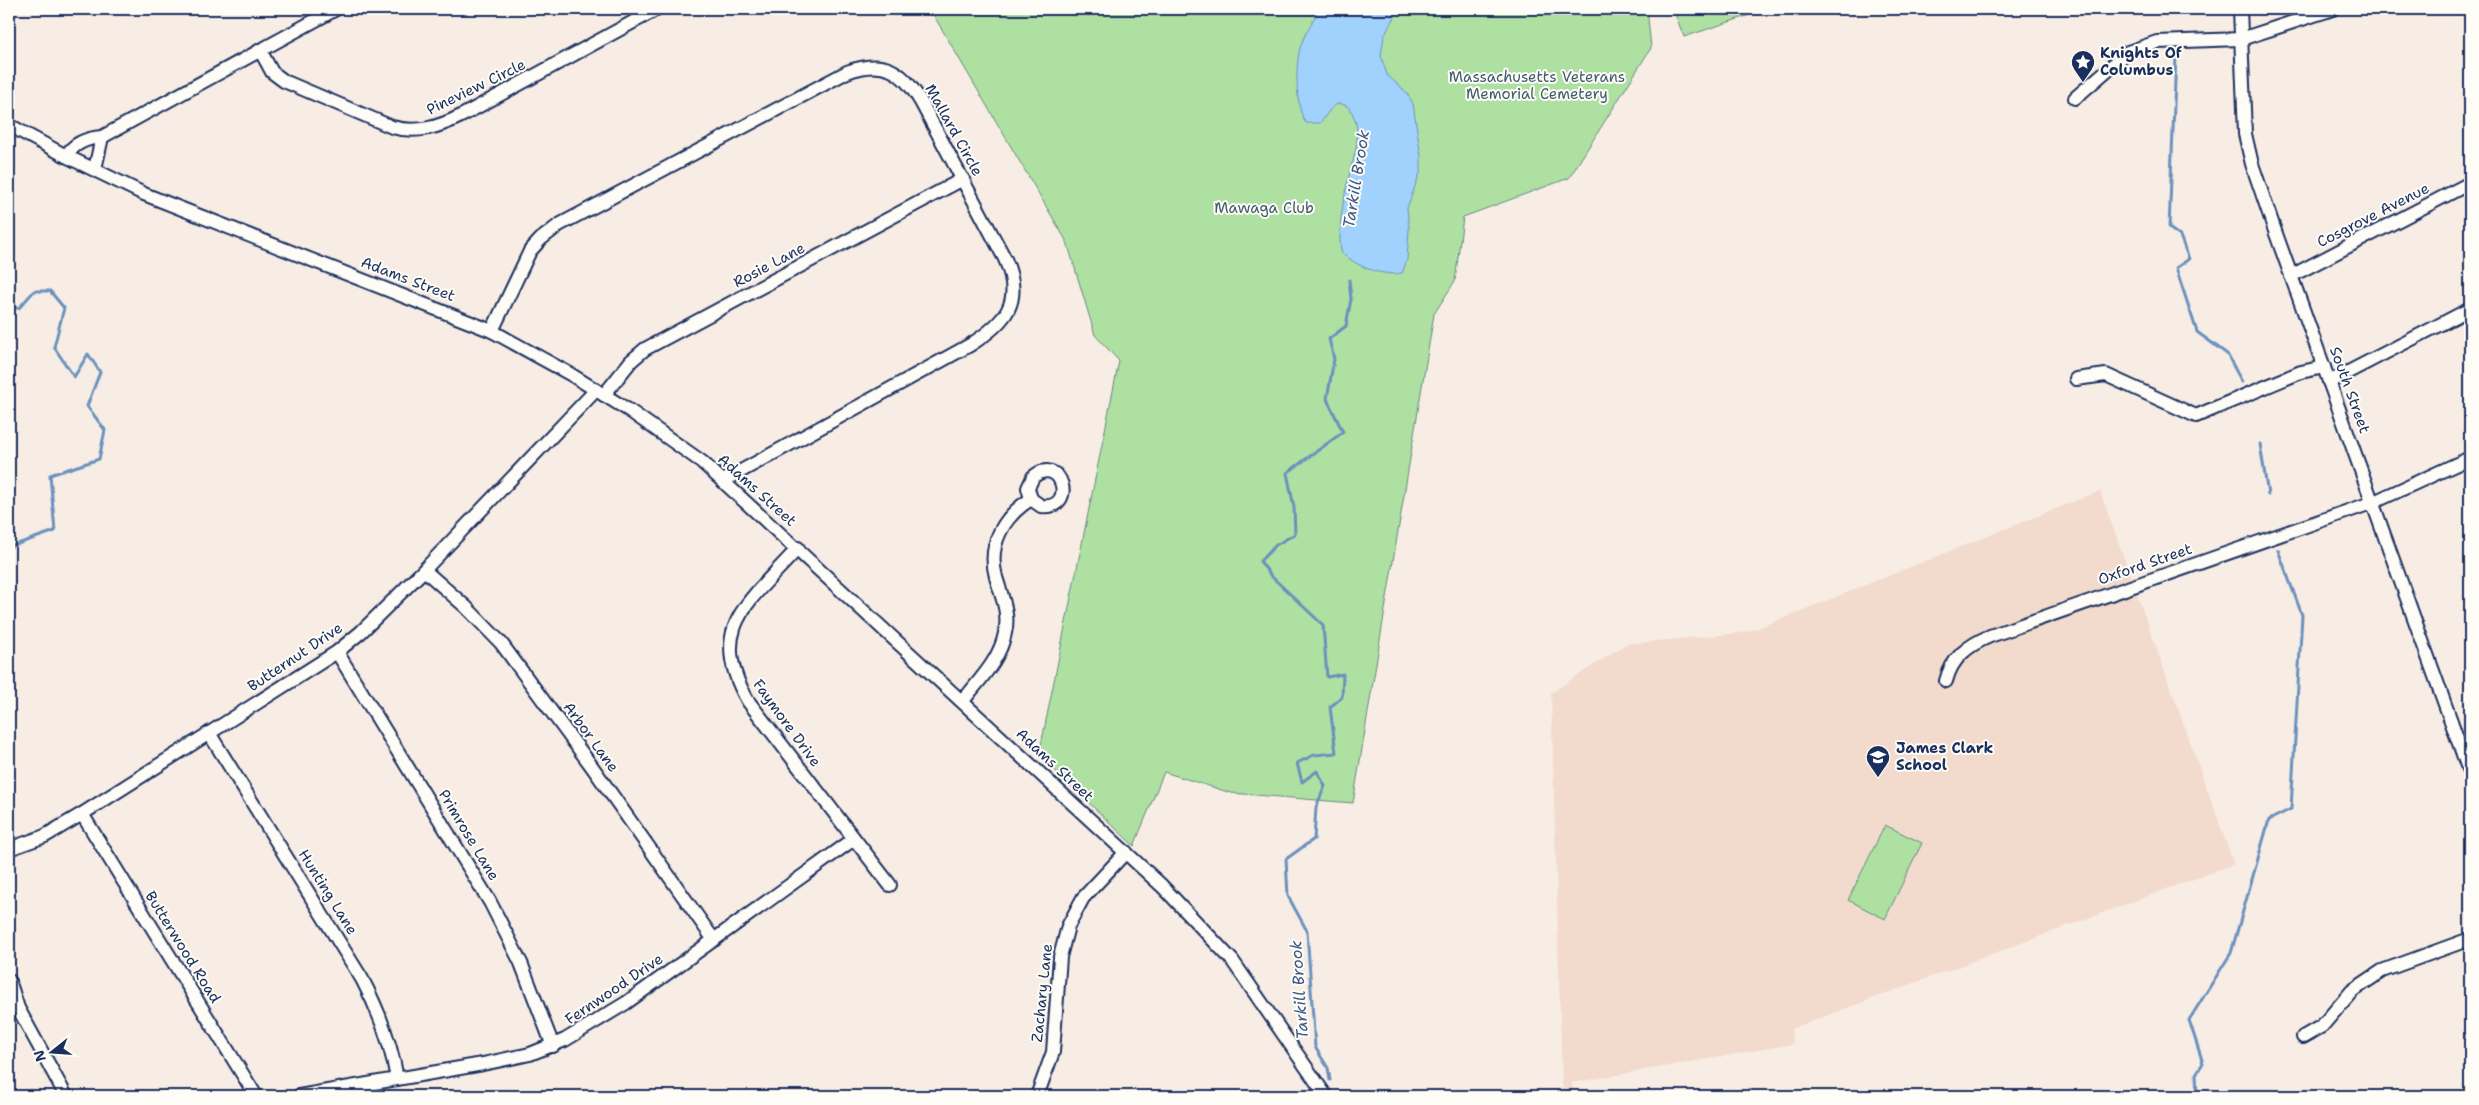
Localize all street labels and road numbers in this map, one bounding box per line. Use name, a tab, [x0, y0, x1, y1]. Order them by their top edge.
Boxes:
street label: Pineview Circle	[423, 54, 529, 120]
street label: Mallard Circle	[920, 80, 988, 180]
street label: Cosgrove Avenue	[2314, 178, 2432, 252]
street label: Rosie Lane	[730, 238, 808, 292]
street label: Adams Street	[358, 252, 458, 306]
street label: South Street	[2325, 344, 2375, 436]
street label: Adams Street	[713, 449, 801, 531]
street label: Oxford Street	[2095, 539, 2195, 589]
street label: Butternut Drive	[244, 618, 346, 696]
street label: Faymore Drive	[748, 675, 826, 771]
street label: Arbor Lane	[559, 698, 623, 776]
street label: Adams Street	[1012, 724, 1098, 806]
street label: Primrose Lane	[434, 786, 504, 884]
street label: Hunting Lane	[294, 845, 362, 939]
street label: Butterwood Road	[141, 887, 226, 1007]
street label: Zachary Lane	[1027, 943, 1057, 1043]
street label: Fernwood Drive	[561, 949, 667, 1029]

